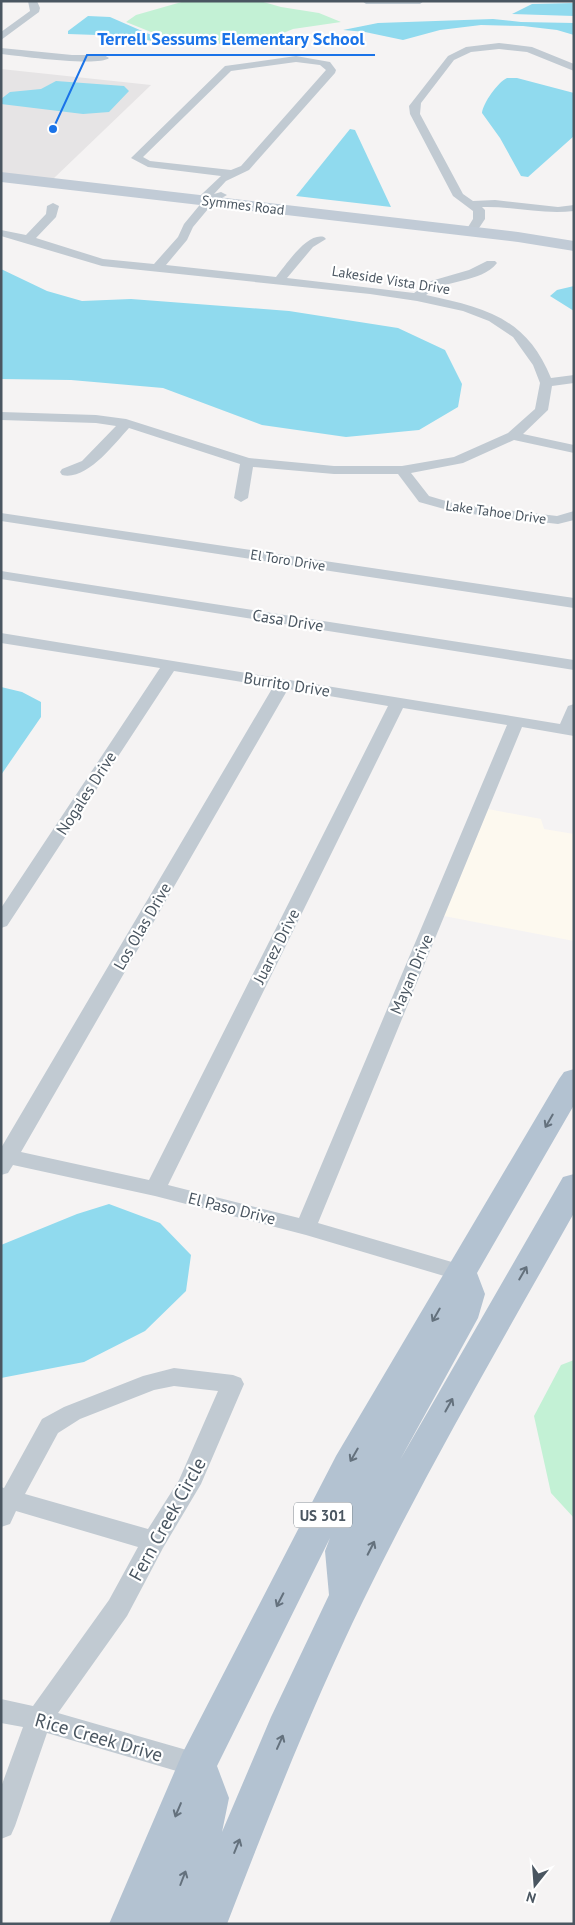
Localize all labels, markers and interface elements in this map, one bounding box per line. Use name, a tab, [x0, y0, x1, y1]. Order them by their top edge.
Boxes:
callout: Terrell Sessums Elementary School	[87, 22, 375, 55]
text: Terrell Sessums Elementary School	[97, 27, 365, 50]
street label: Symmes Road	[201, 191, 285, 219]
street label: Lakeside Vista Drive	[331, 262, 451, 298]
street label: Lake Tahoe Drive	[444, 496, 548, 528]
street label: El Toro Drive	[249, 545, 327, 575]
street label: Casa Drive	[251, 605, 325, 635]
street label: Burrito Drive	[242, 667, 332, 701]
street label: Nogales Drive	[52, 747, 120, 839]
street label: Los Olas Drive	[109, 879, 175, 973]
street label: Juarez Drive	[248, 905, 303, 988]
street label: Mayan Drive	[385, 931, 437, 1017]
one-way arrow	[544, 1114, 554, 1128]
street label: El Paso Drive	[186, 1187, 278, 1229]
one-way arrow	[518, 1265, 528, 1280]
one-way arrow	[431, 1307, 441, 1321]
one-way arrow	[444, 1398, 454, 1413]
one-way arrow	[349, 1448, 359, 1462]
street label: Fern Creek Circle	[123, 1453, 211, 1585]
road number: US 301	[294, 1502, 352, 1528]
one-way arrow	[367, 1541, 376, 1556]
one-way arrow	[275, 1592, 284, 1607]
street label: Rice Creek Drive	[32, 1707, 166, 1767]
one-way arrow	[276, 1735, 285, 1750]
one-way arrow	[173, 1801, 182, 1817]
one-way arrow	[232, 1839, 242, 1854]
north arrow	[510, 1860, 560, 1910]
one-way arrow	[179, 1871, 189, 1886]
text: N	[524, 1887, 538, 1907]

